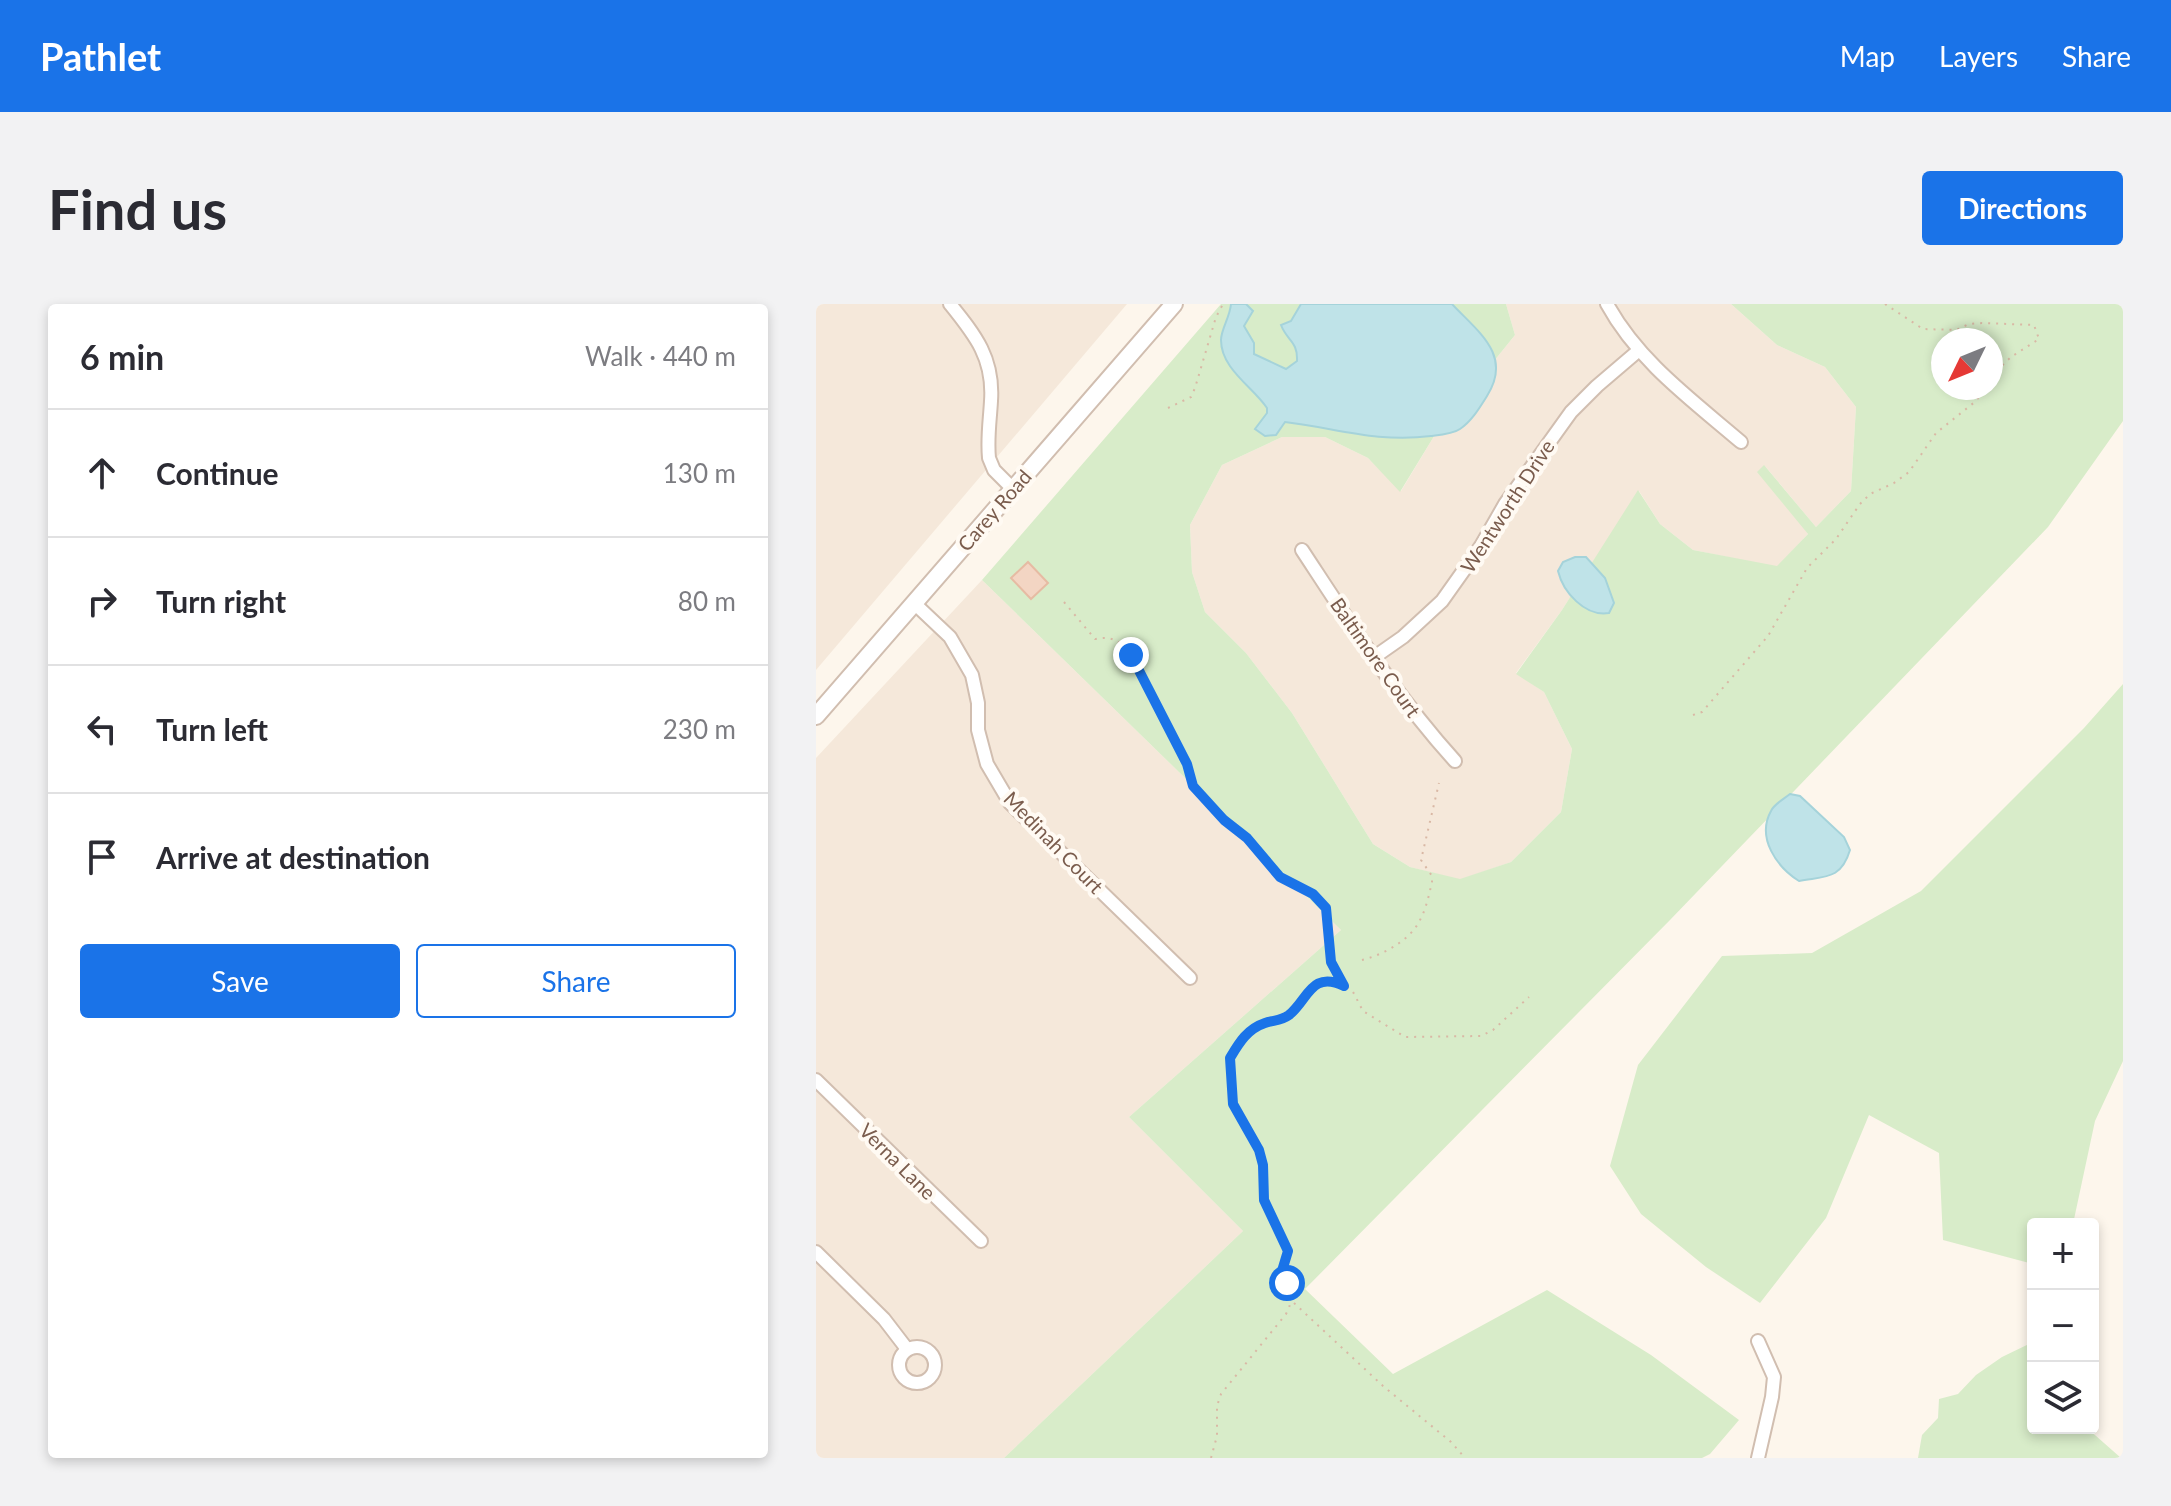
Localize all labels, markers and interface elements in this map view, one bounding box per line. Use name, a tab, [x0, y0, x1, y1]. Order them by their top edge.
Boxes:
text: Pathlet	[40, 33, 161, 79]
text: Map	[1840, 39, 1895, 73]
text: Layers	[1939, 39, 2018, 73]
text: Share	[2062, 39, 2131, 73]
button: Directions	[1922, 171, 2123, 245]
text: Find us	[48, 175, 227, 242]
north arrow	[1931, 328, 2003, 400]
text: 6 min	[80, 336, 164, 377]
text: Walk · 440 m	[585, 340, 736, 372]
street label: Wentworth Drive	[1455, 435, 1559, 577]
icon: ahead	[80, 451, 124, 495]
text: Continue	[156, 455, 279, 491]
text: 130 m	[663, 457, 736, 489]
street label: Carey Road	[952, 464, 1036, 556]
icon: right	[80, 579, 124, 623]
text: Turn right	[156, 583, 286, 619]
text: 80 m	[678, 585, 736, 617]
street label: Baltimore Court	[1326, 593, 1426, 721]
route end	[1113, 637, 1149, 673]
icon: left	[80, 707, 124, 751]
text: Turn left	[156, 711, 268, 747]
text: 230 m	[663, 713, 736, 745]
street label: Medinah Court	[999, 786, 1109, 898]
icon: arrive	[80, 835, 124, 879]
text: Arrive at destination	[156, 839, 430, 875]
button: Save	[80, 944, 400, 1018]
button: Share	[416, 944, 736, 1018]
street label: Verna Lane	[855, 1118, 941, 1204]
map controls	[2027, 1218, 2099, 1434]
button: +	[2027, 1218, 2099, 1290]
route start	[1269, 1265, 1305, 1301]
button: −	[2027, 1290, 2099, 1362]
button: layers	[2027, 1362, 2099, 1434]

